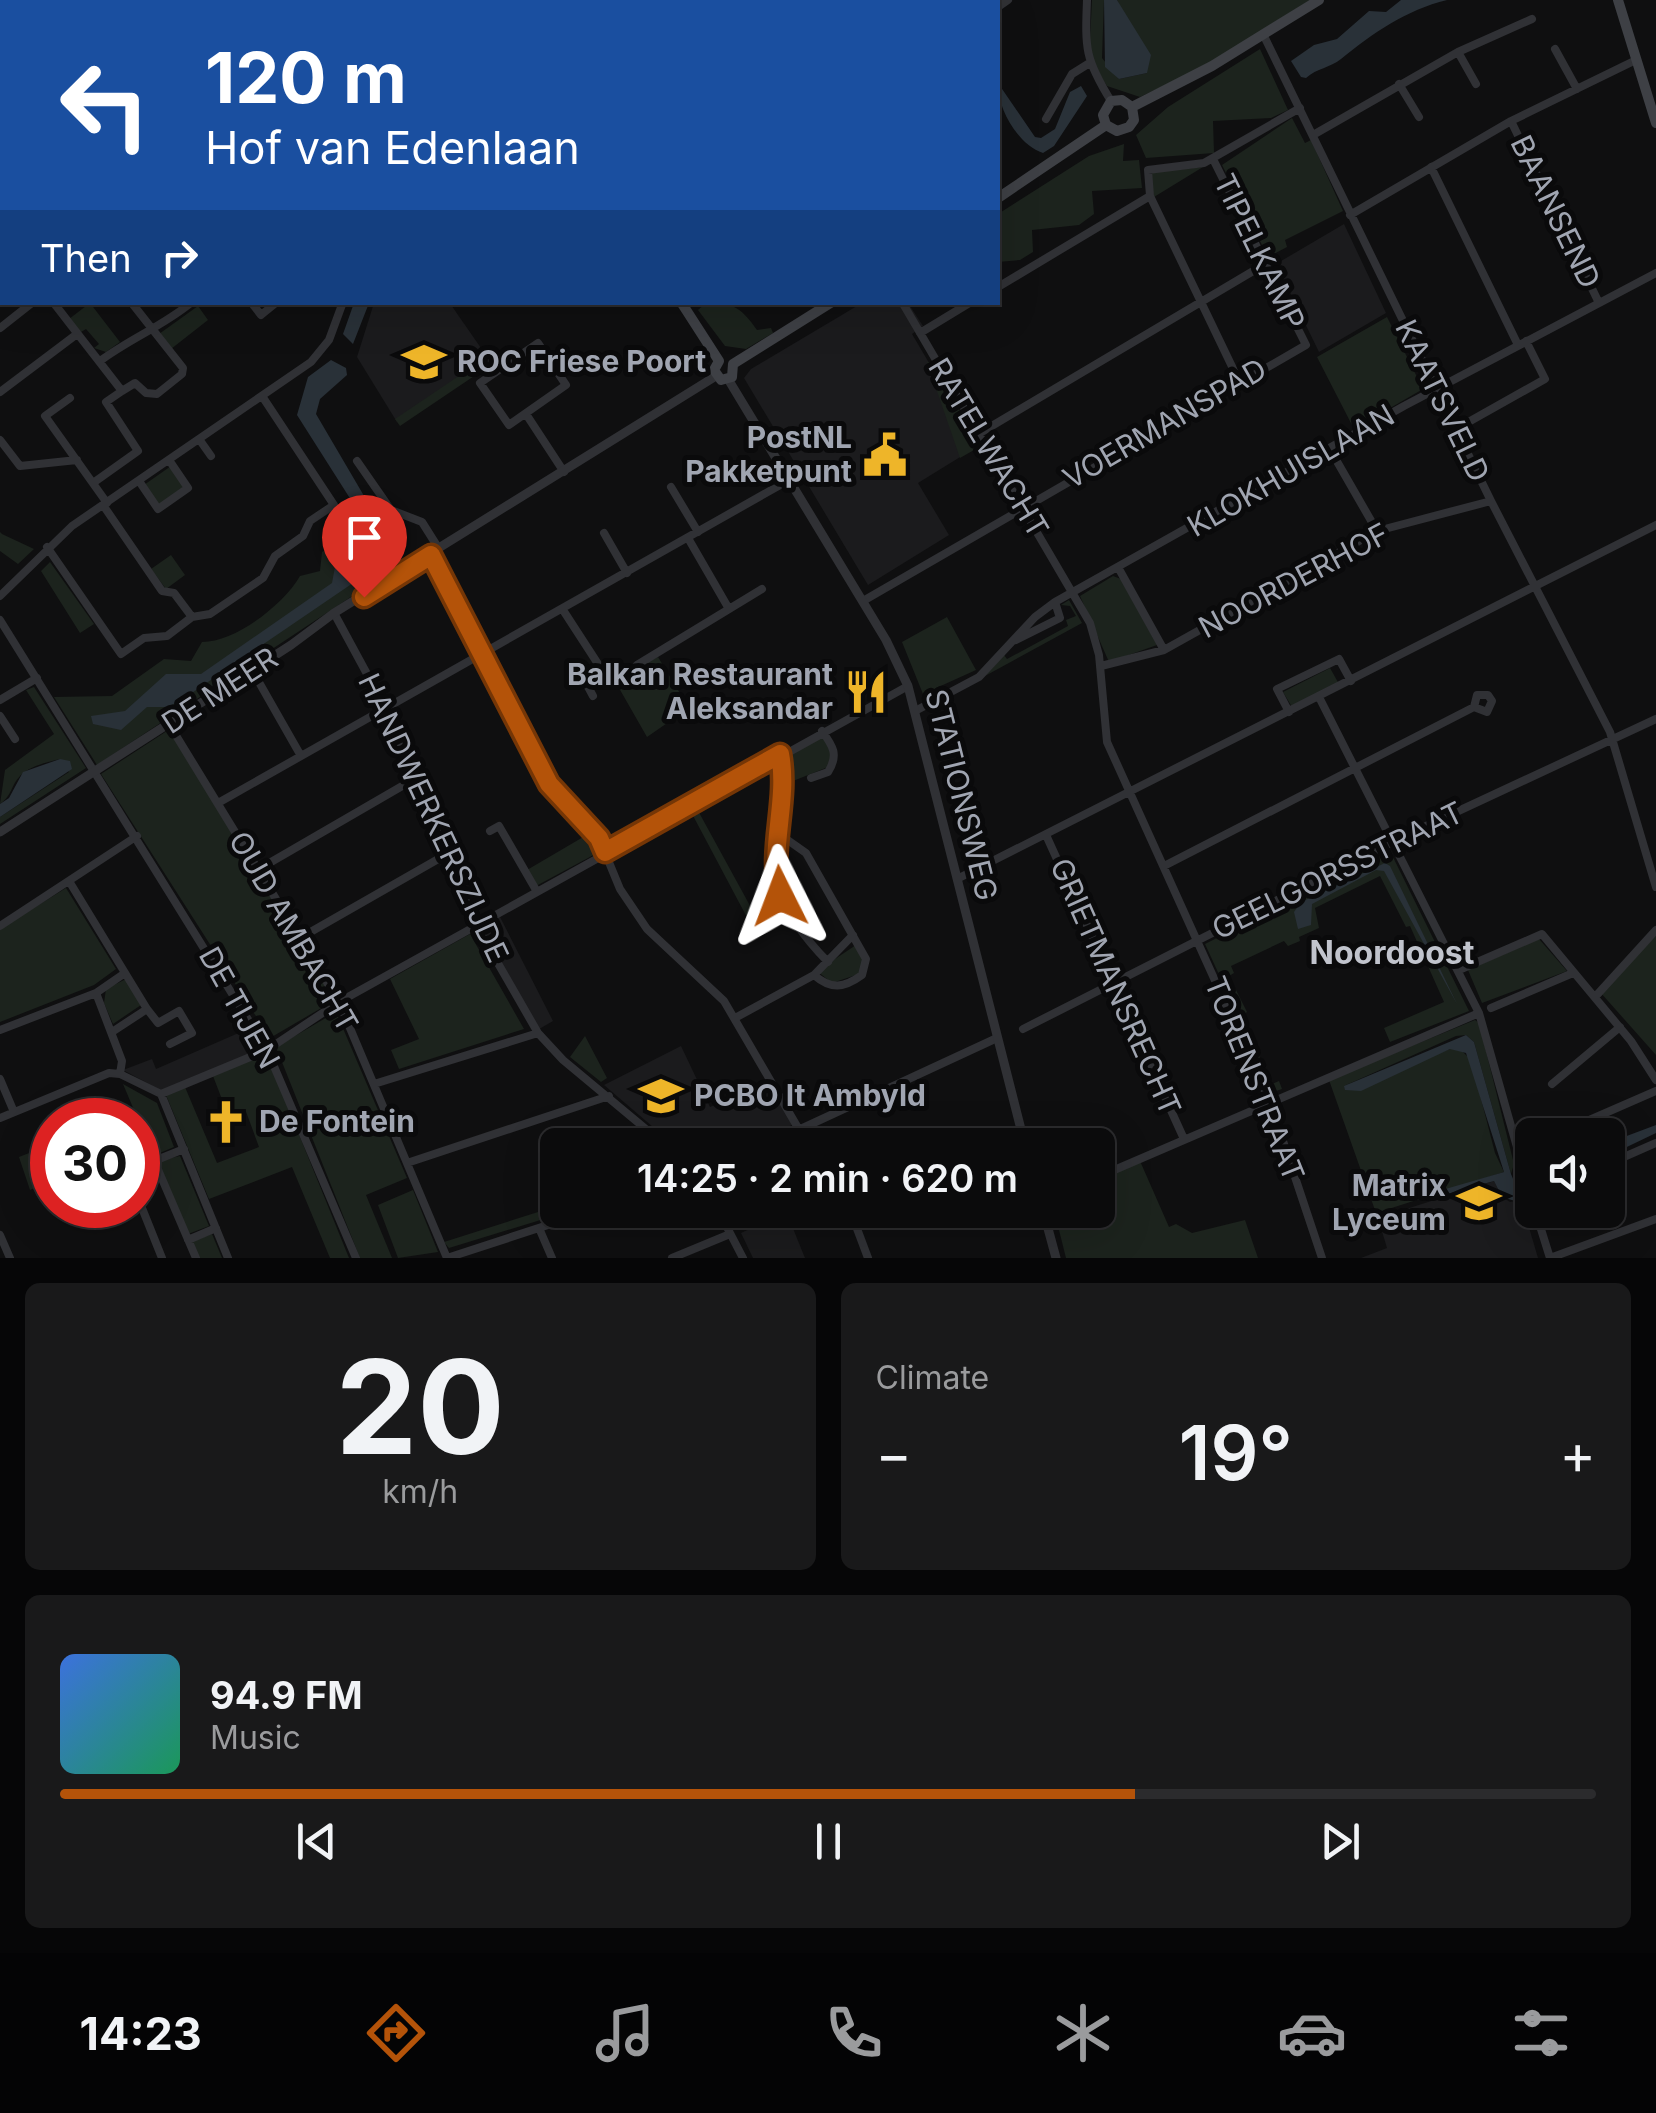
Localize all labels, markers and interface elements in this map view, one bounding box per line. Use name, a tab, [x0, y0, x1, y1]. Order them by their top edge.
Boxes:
text: 120 m	[205, 35, 407, 120]
icon: left	[40, 40, 170, 170]
text: Hof van Edenlaan	[205, 120, 580, 175]
street label: BAANSEND	[1503, 129, 1608, 294]
street label: TIPELKAMP	[1207, 168, 1313, 335]
icon: right	[152, 230, 207, 285]
text: Then	[40, 235, 132, 281]
street label: KAATSVELD	[1388, 314, 1498, 487]
school or university icon: ROC Friese Poort	[400, 338, 448, 386]
place label: ROC Friese Poort	[457, 343, 706, 379]
street label: VOERMANSPAD	[1056, 350, 1273, 496]
street label: RATELWACHT	[921, 351, 1057, 544]
street label: KLOKHUISLAAN	[1181, 396, 1400, 544]
place label: PostNL Pakketpunt	[685, 419, 852, 489]
public building icon: PostNL Pakketpunt	[861, 431, 909, 479]
pin	[322, 495, 407, 598]
icon: arrive	[337, 510, 392, 565]
street label: NOORDERHOF	[1192, 515, 1395, 645]
street label: DE MEER	[155, 640, 284, 741]
place label: Balkan Restaurant Aleksandar	[567, 656, 833, 726]
street label: HANDWERKERSZIJDE	[351, 667, 517, 968]
restaurant icon: Balkan Restaurant Aleksandar	[842, 668, 890, 716]
street label: STATIONSWEG	[918, 685, 1006, 904]
street label: GEELGORSSTRAAT	[1206, 794, 1469, 947]
street label: OUD AMBACHT	[222, 825, 366, 1038]
position arrow	[728, 844, 832, 948]
street label: GRIETMANSRECHT	[1043, 852, 1189, 1121]
district label: Noordoost	[1310, 933, 1475, 972]
street label: DE TIJEN	[192, 940, 288, 1075]
street label: TORENSTRAAT	[1197, 971, 1312, 1186]
school or university icon: PCBO It Ambyld	[637, 1072, 685, 1120]
place label: PCBO It Ambyld	[694, 1077, 926, 1113]
speed limit sign: 30	[30, 1098, 160, 1228]
church icon: De Fontein	[202, 1098, 250, 1146]
place label: De Fontein	[259, 1103, 415, 1139]
map controls	[1515, 1118, 1625, 1228]
button: sound	[1515, 1118, 1625, 1228]
text: 14:25 · 2 min · 620 m	[637, 1155, 1018, 1201]
place label: Matrix Lyceum	[1332, 1167, 1446, 1237]
school or university icon: Matrix Lyceum	[1455, 1179, 1503, 1227]
text: 20	[335, 1328, 505, 1485]
text: Climate	[876, 1358, 989, 1397]
text: 19°	[1179, 1407, 1293, 1498]
text: −	[876, 1421, 912, 1487]
text: +	[1560, 1421, 1596, 1487]
text: km/h	[382, 1472, 458, 1511]
text: 94.9 FM	[210, 1672, 363, 1718]
text: Music	[210, 1718, 301, 1757]
icon: previous	[289, 1814, 344, 1869]
icon: pause	[801, 1814, 856, 1869]
icon: next	[1313, 1814, 1368, 1869]
icon: directions	[361, 1998, 431, 2068]
icon: music	[590, 1998, 660, 2068]
icon: phone	[819, 1998, 889, 2068]
icon: climate	[1048, 1998, 1118, 2068]
icon: car	[1277, 1998, 1347, 2068]
icon: filters	[1506, 1998, 1576, 2068]
text: 14:23	[80, 2006, 202, 2061]

